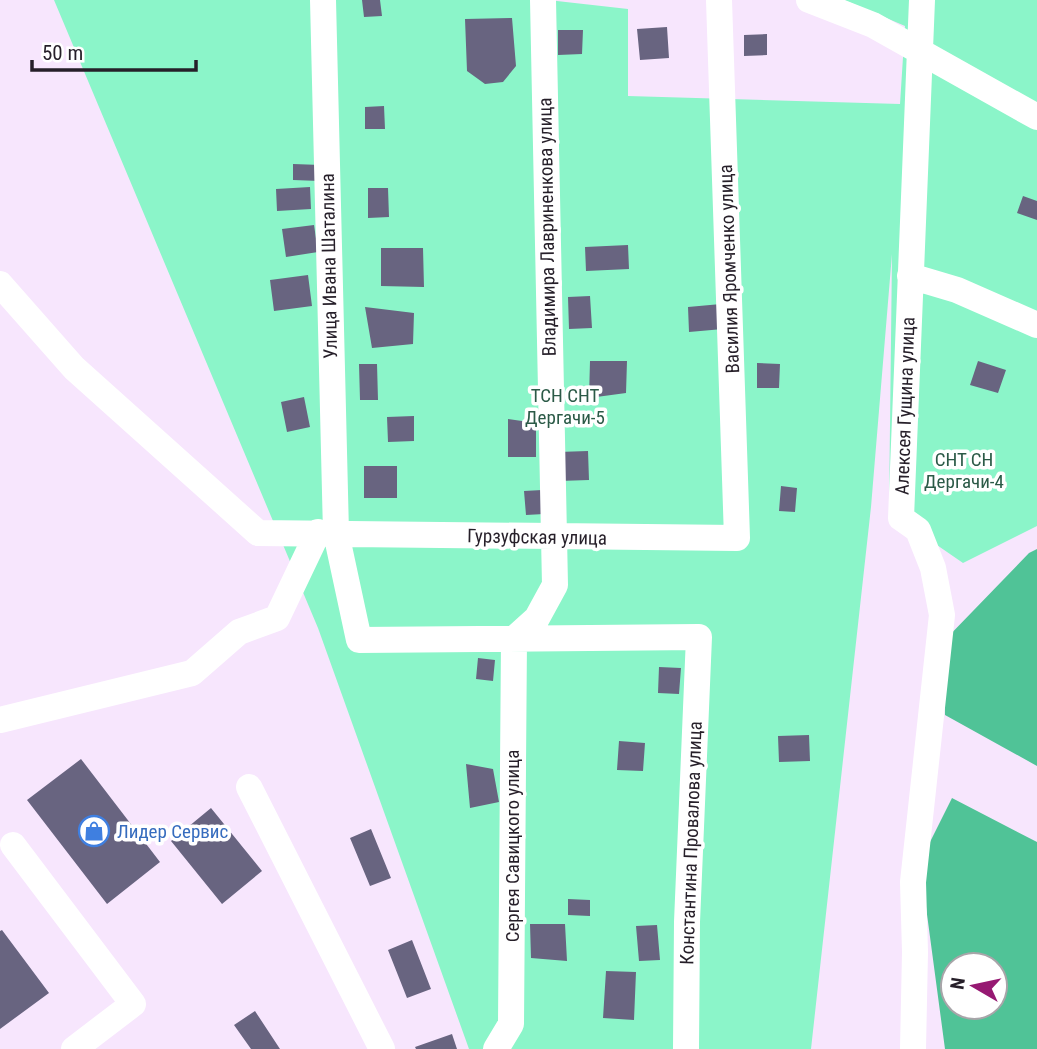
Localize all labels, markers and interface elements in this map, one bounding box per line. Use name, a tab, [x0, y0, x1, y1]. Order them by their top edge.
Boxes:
scale bar	[32, 28, 196, 72]
text: 50 m	[42, 41, 83, 65]
street label: Владимира Лавриненкова улица	[533, 97, 561, 357]
street label: Василия Яромченко улица	[714, 164, 744, 374]
street label: Улица Ивана Шаталина	[316, 173, 342, 359]
street label: Алексея Гущина улица	[890, 317, 920, 495]
park label: ТСН СНТ Дергачи-5	[525, 384, 605, 429]
park label: СНТ СН Дергачи-4	[924, 448, 1004, 493]
street label: Гурзуфская улица	[467, 524, 607, 550]
street label: Константина Провалова улица	[675, 721, 707, 965]
street label: Сергея Савицкого улица	[501, 750, 524, 942]
shop icon: Лидер Сервис	[77, 814, 111, 848]
place label: Лидер Сервис	[117, 820, 228, 843]
north arrow	[939, 951, 1009, 1021]
text: N	[945, 976, 970, 991]

